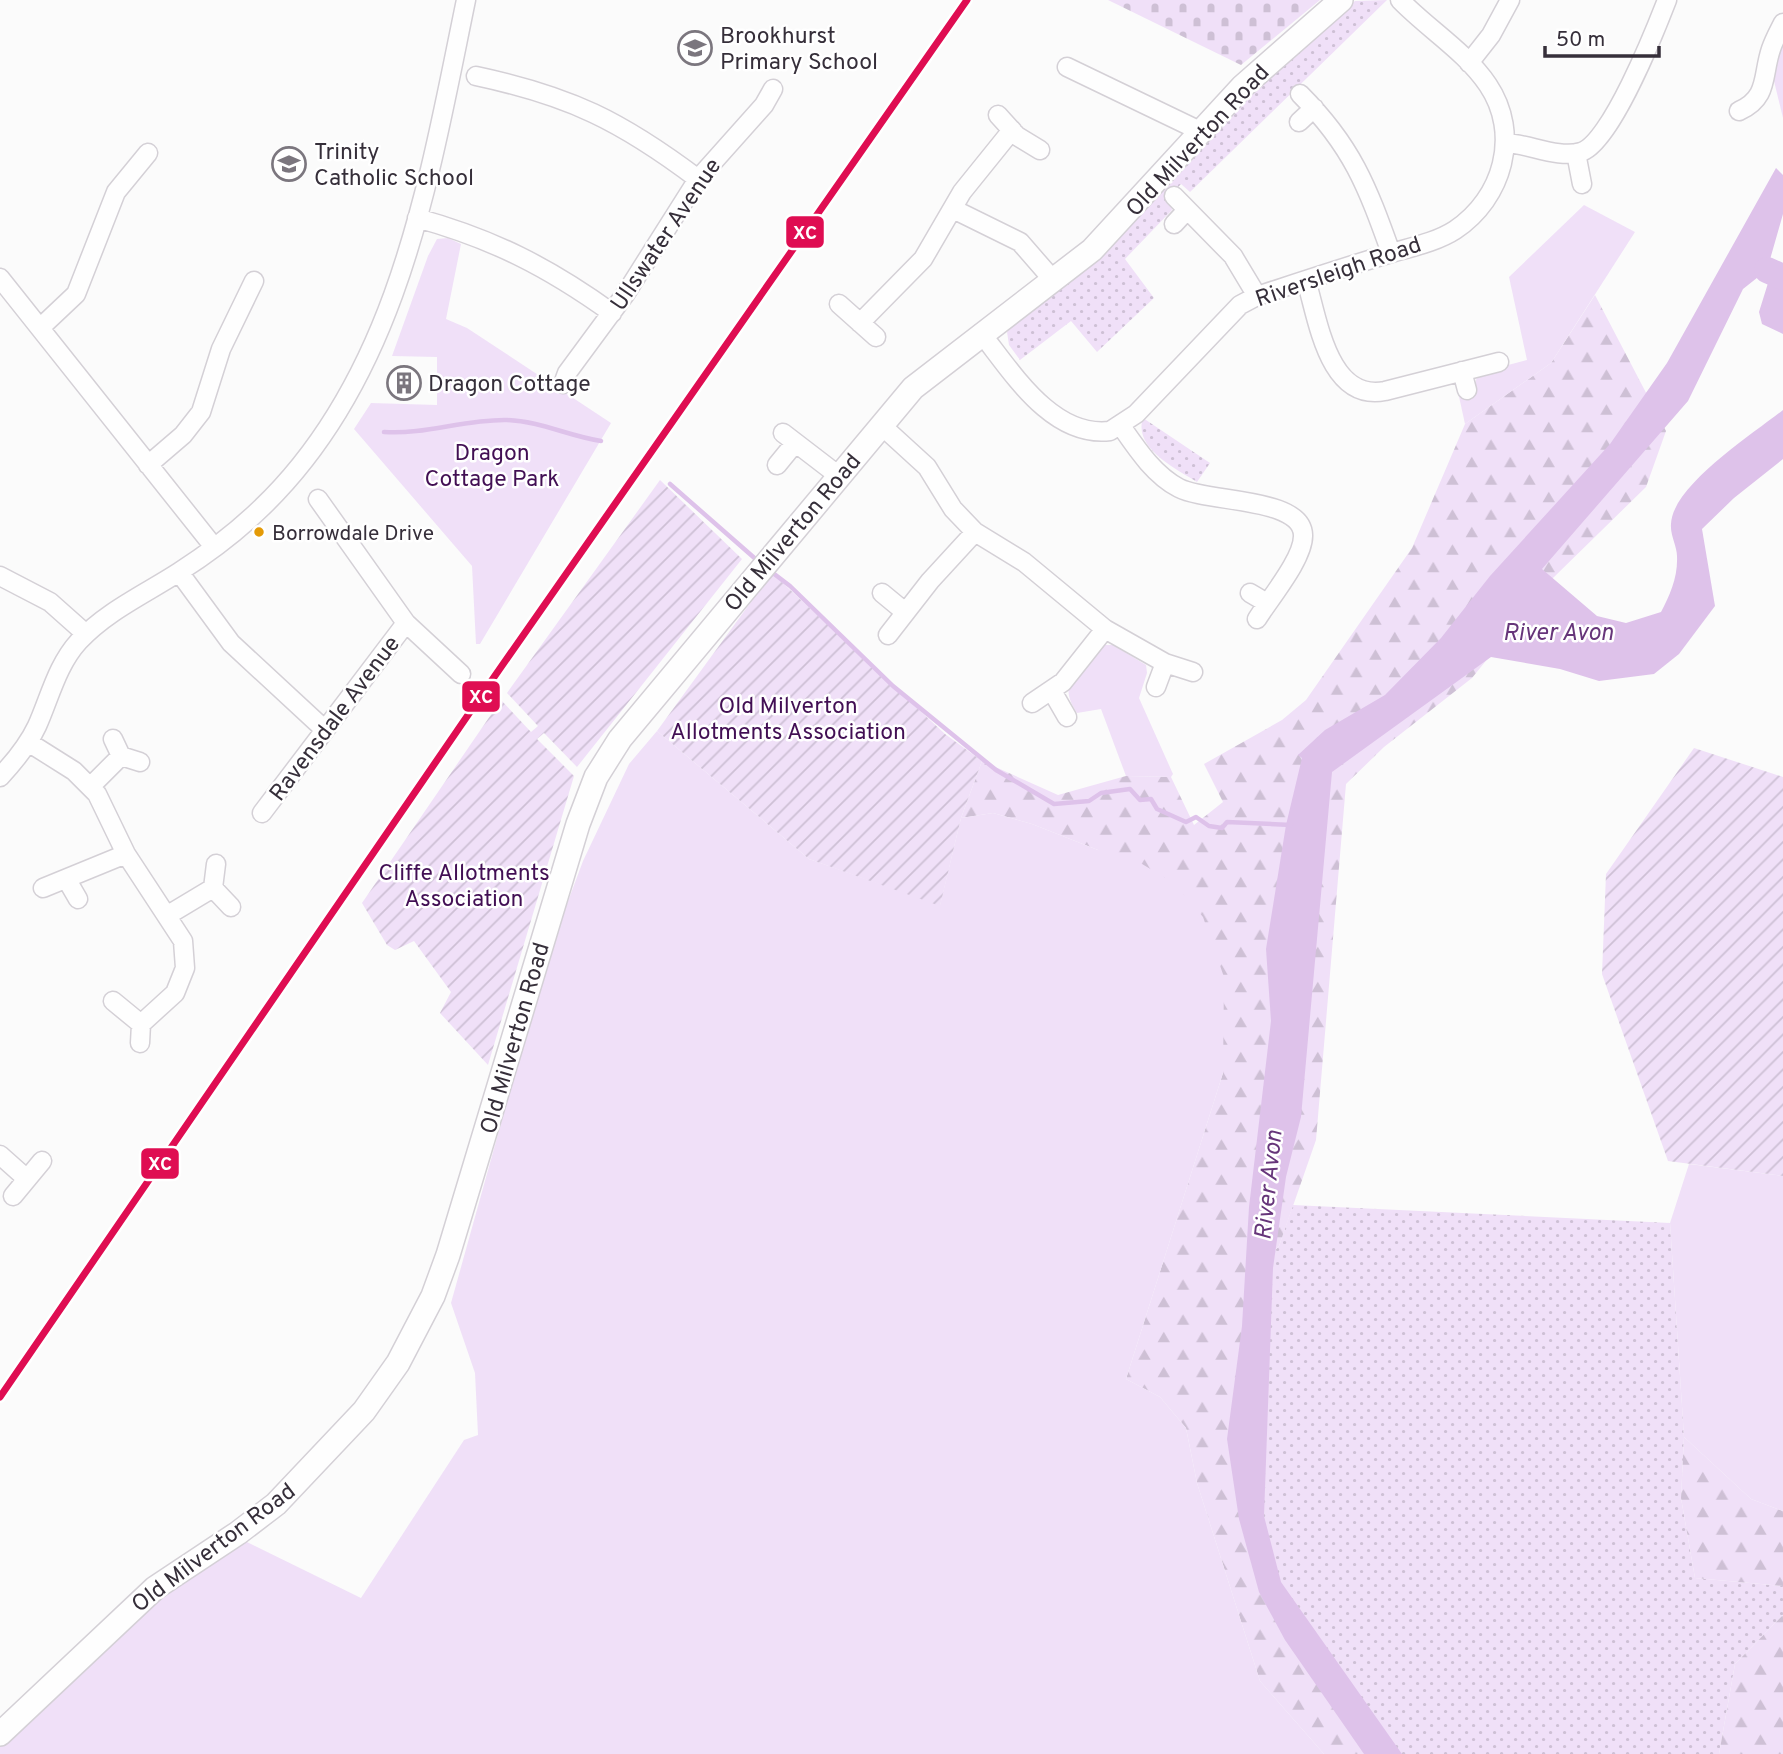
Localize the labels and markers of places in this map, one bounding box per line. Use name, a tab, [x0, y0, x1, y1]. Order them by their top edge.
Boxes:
place label: Brookhurst Primary School	[720, 23, 878, 78]
school or university icon: Brookhurst Primary School	[676, 29, 714, 67]
place label: Trinity Catholic School	[314, 139, 474, 194]
school or university icon: Trinity Catholic School	[270, 145, 308, 183]
building icon: Dragon Cottage	[385, 364, 423, 402]
place label: Dragon Cottage	[428, 371, 591, 400]
place label: Borrowdale Drive	[272, 521, 434, 548]
marker: Borrowdale Drive	[252, 525, 266, 539]

